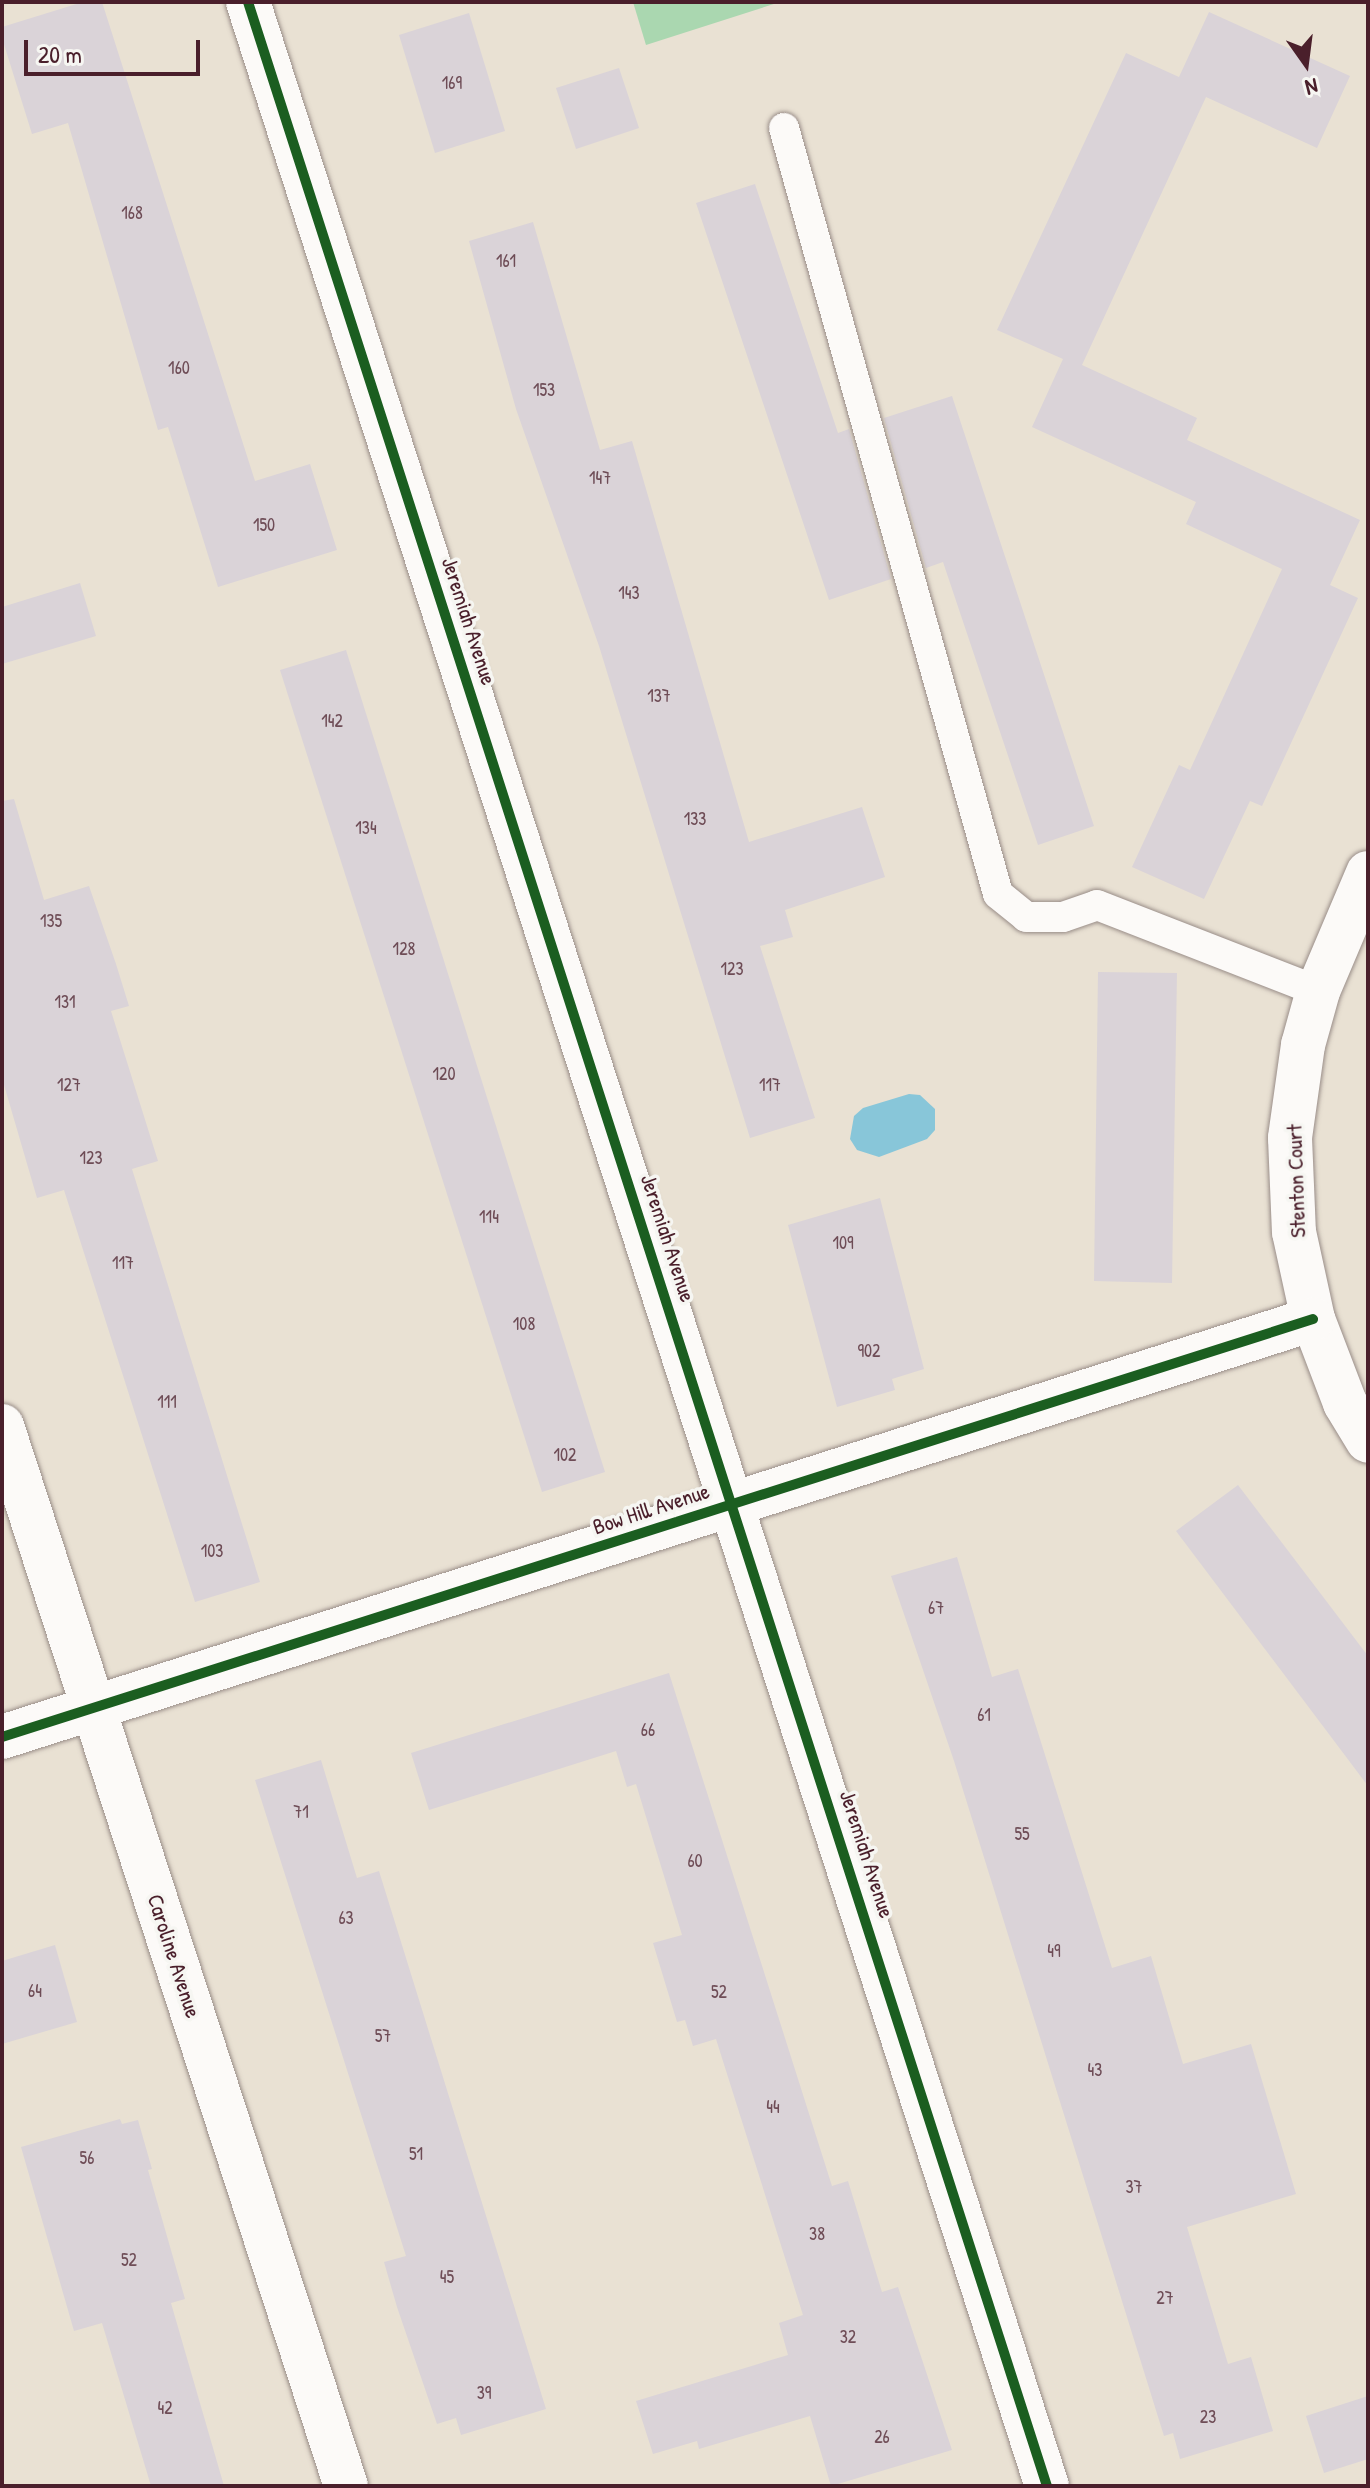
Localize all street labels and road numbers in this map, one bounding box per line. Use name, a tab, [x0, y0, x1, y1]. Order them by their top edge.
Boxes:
street label: Jeremiah Avenue	[436, 554, 502, 688]
street label: Stenton Court	[1281, 1124, 1311, 1238]
street label: Jeremiah Avenue	[635, 1171, 701, 1305]
street label: Bow Hill Avenue	[589, 1478, 713, 1540]
street label: Jeremiah Avenue	[834, 1787, 900, 1921]
street label: Caroline Avenue	[142, 1891, 206, 2021]

